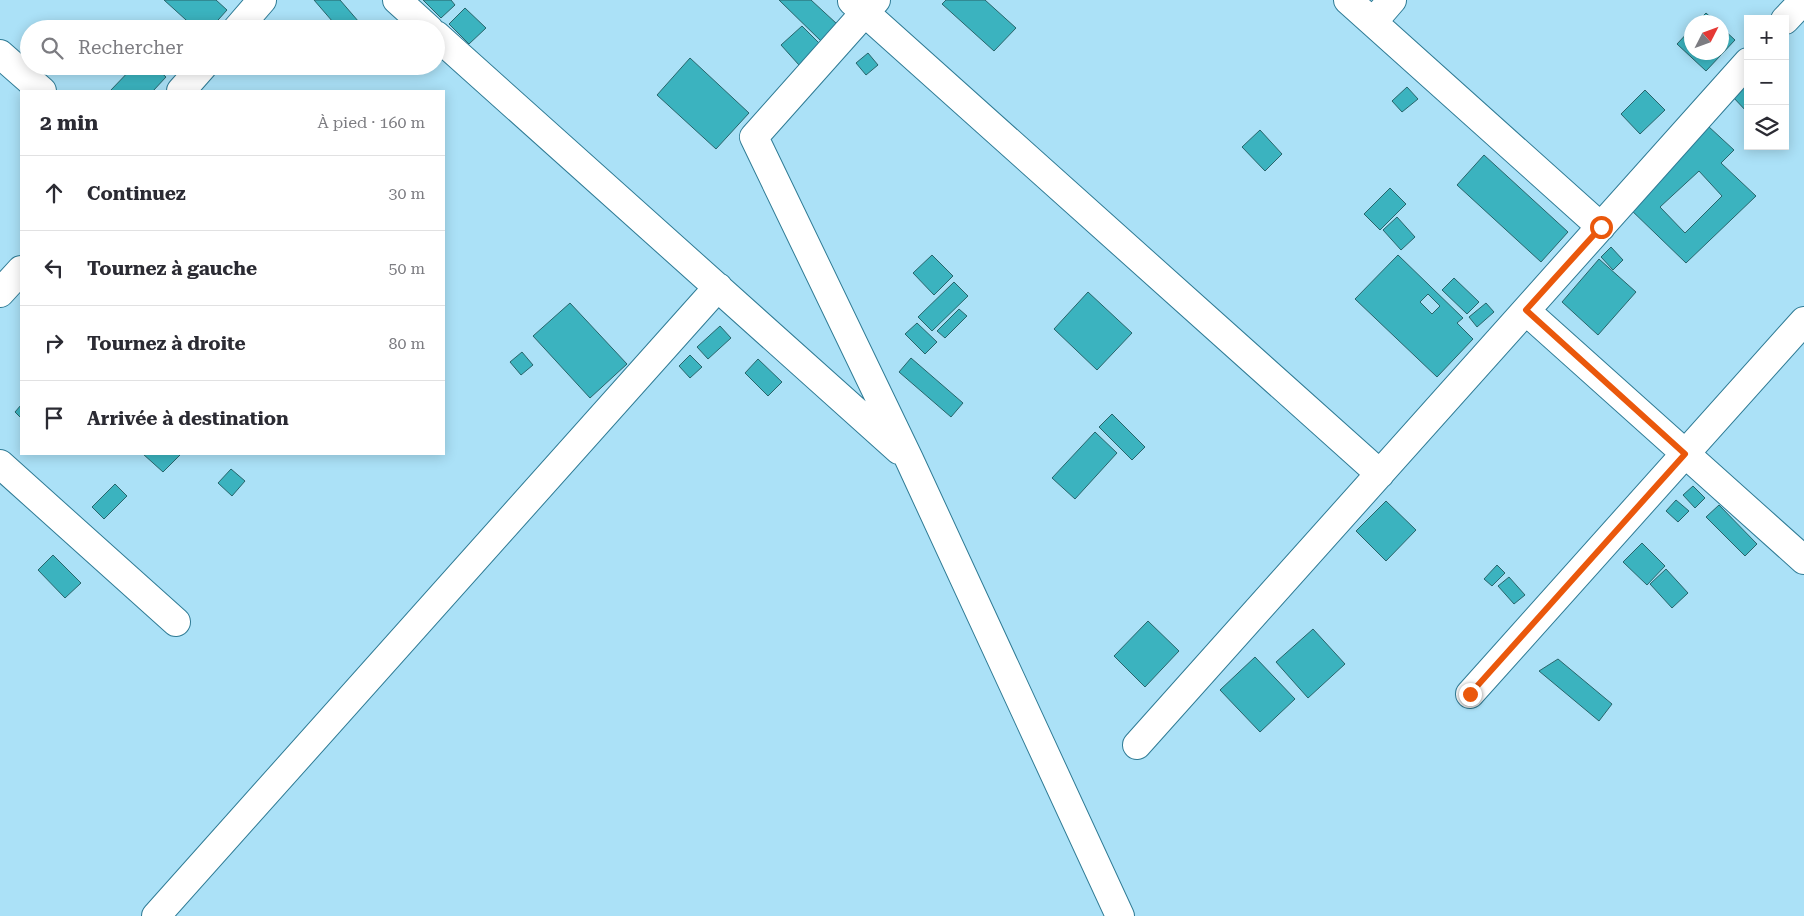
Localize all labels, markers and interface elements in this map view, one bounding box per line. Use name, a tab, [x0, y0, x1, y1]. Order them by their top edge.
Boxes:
north arrow	[1684, 15, 1729, 60]
map controls	[1744, 15, 1789, 150]
button: +	[1744, 15, 1789, 60]
search box	[20, 20, 445, 75]
icon: search	[38, 34, 66, 62]
text: Rechercher	[78, 36, 184, 59]
button: −	[1744, 60, 1789, 105]
button: layers	[1744, 105, 1789, 150]
text: 2 min	[40, 111, 98, 135]
text: À pied · 160 m	[317, 113, 425, 132]
icon: ahead	[40, 179, 68, 207]
text: Continuez	[87, 182, 186, 205]
text: 30 m	[388, 184, 425, 203]
route start	[1590, 216, 1613, 239]
icon: left	[40, 254, 68, 282]
text: Tournez à gauche	[87, 257, 257, 280]
text: 50 m	[388, 259, 425, 278]
icon: right	[40, 329, 68, 357]
text: Tournez à droite	[87, 332, 246, 355]
text: 80 m	[388, 334, 425, 353]
icon: arrive	[40, 404, 68, 432]
text: Arrivée à destination	[87, 407, 289, 430]
route end	[1459, 683, 1482, 706]

